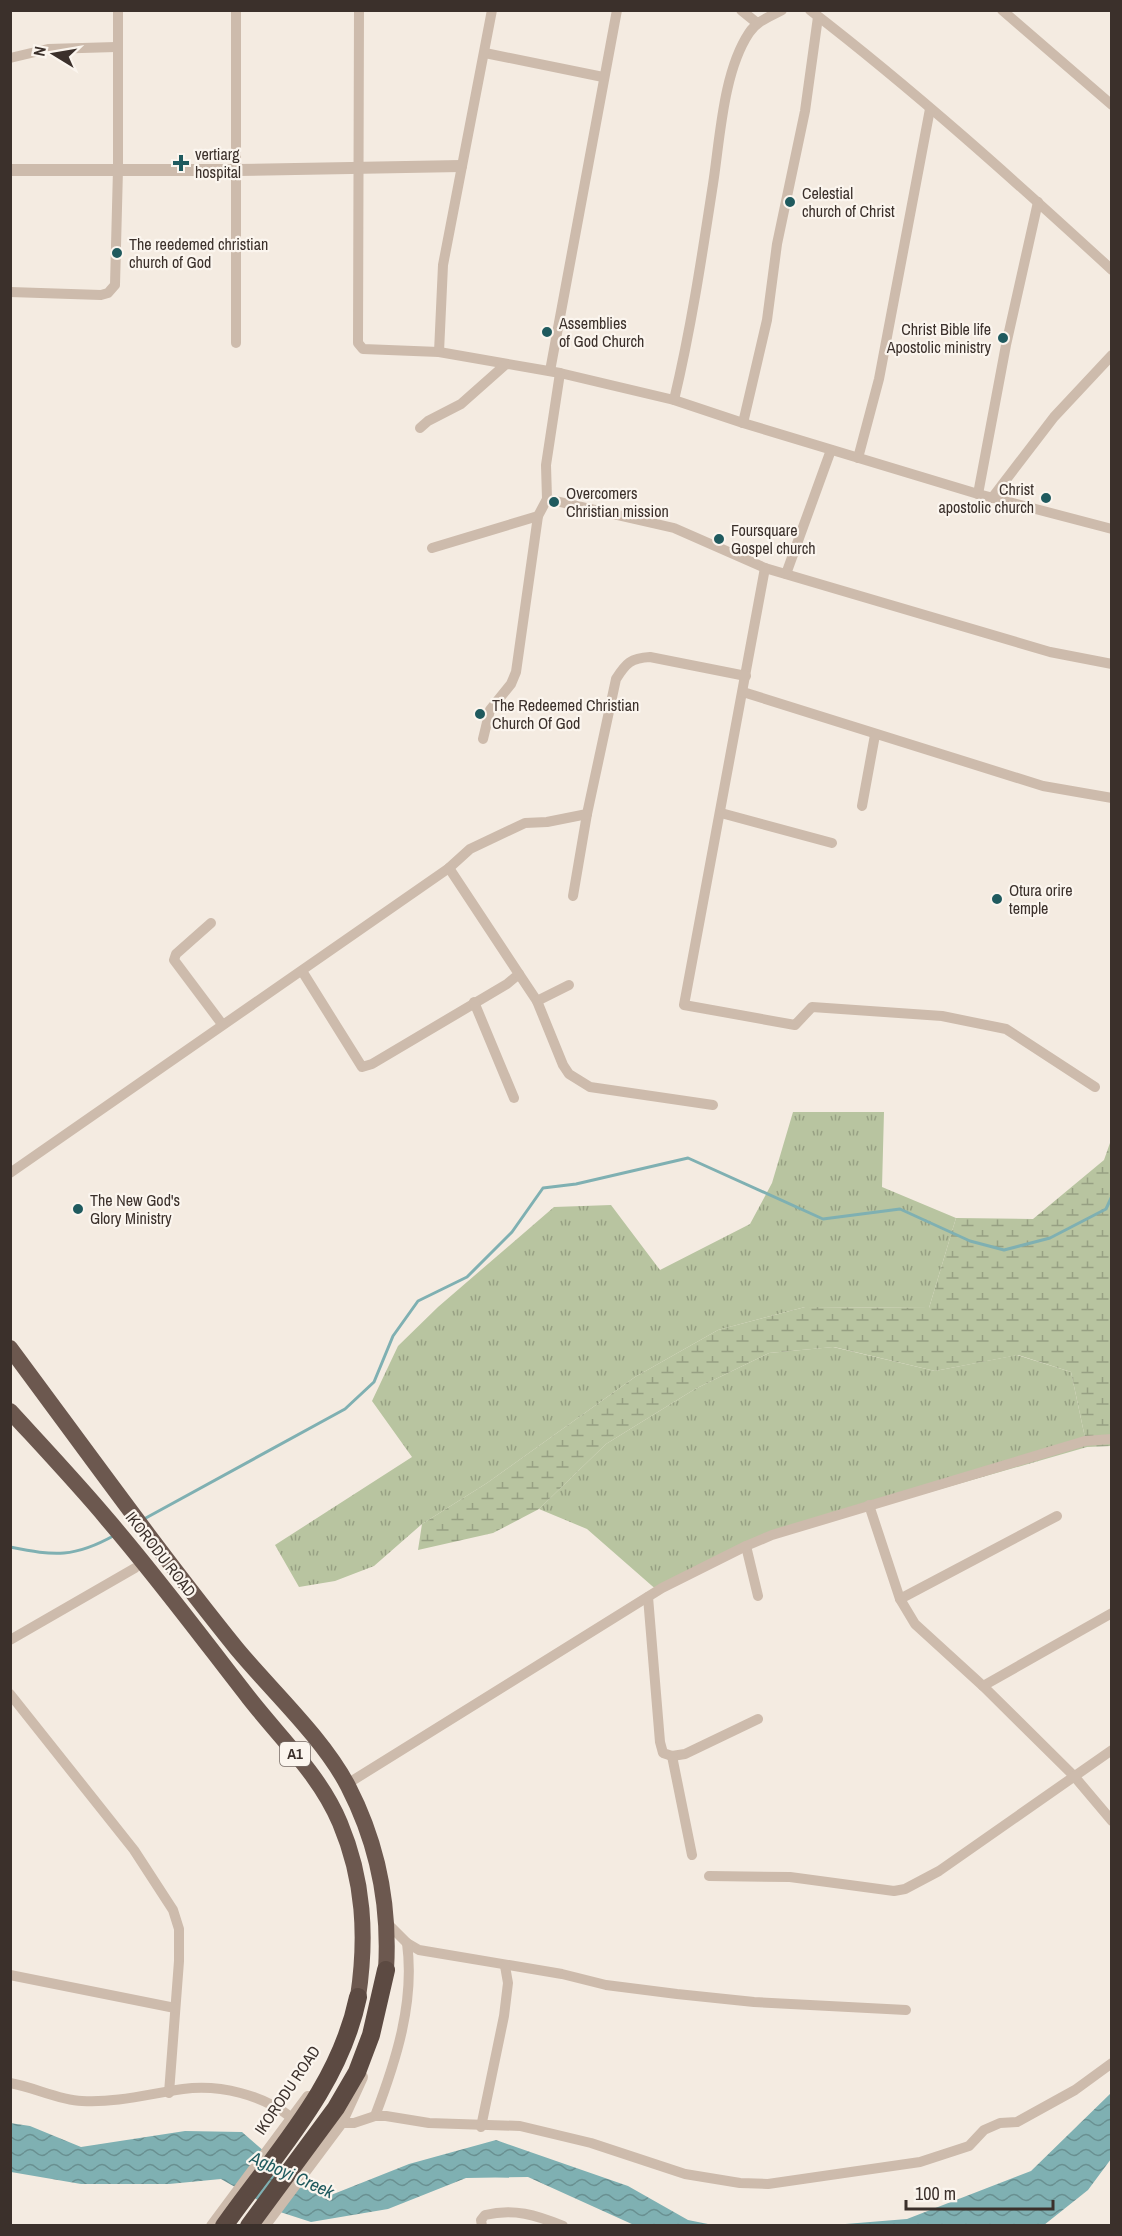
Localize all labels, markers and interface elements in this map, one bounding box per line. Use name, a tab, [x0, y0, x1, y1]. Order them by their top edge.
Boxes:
north arrow	[24, 24, 84, 84]
text: N	[28, 44, 51, 58]
place label: vertiarg hospital	[195, 143, 241, 183]
marker: vertiarg hospital	[172, 154, 190, 172]
place label: Celestial church of Christ	[802, 182, 895, 222]
marker: Celestial church of Christ	[783, 195, 797, 209]
place label: The reedemed christian church of God	[129, 233, 268, 273]
marker: The reedemed christian church of God	[110, 246, 124, 260]
place label: Assemblies of God Church	[558, 312, 644, 352]
place label: Christ Bible life Apostolic ministry	[886, 318, 991, 358]
marker: Assemblies of God Church	[540, 325, 554, 339]
marker: Christ Bible life Apostolic ministry	[996, 331, 1010, 345]
place label: Christ apostolic church	[938, 478, 1034, 518]
place label: Overcomers Christian mission	[566, 482, 669, 522]
marker: Christ apostolic church	[1039, 491, 1053, 505]
marker: Overcomers Christian mission	[547, 495, 561, 509]
place label: Foursquare Gospel church	[731, 519, 816, 559]
marker: Foursquare Gospel church	[712, 532, 726, 546]
place label: The Redeemed Christian Church Of God	[492, 694, 639, 734]
marker: The Redeemed Christian Church Of God	[473, 707, 487, 721]
place label: Otura orire temple	[1009, 879, 1072, 919]
marker: Otura orire temple	[990, 892, 1004, 906]
place label: The New God's Glory Ministry	[90, 1189, 180, 1229]
marker: The New God's Glory Ministry	[71, 1202, 85, 1216]
street label: IKORODU ROAD	[121, 1507, 201, 1601]
road number: A1	[280, 1742, 310, 1766]
street label: IKORODU ROAD	[249, 2041, 325, 2139]
water label: Agboyi Creek	[245, 2145, 339, 2204]
scale bar	[906, 2173, 1053, 2211]
text: 100 m	[915, 2181, 956, 2206]

